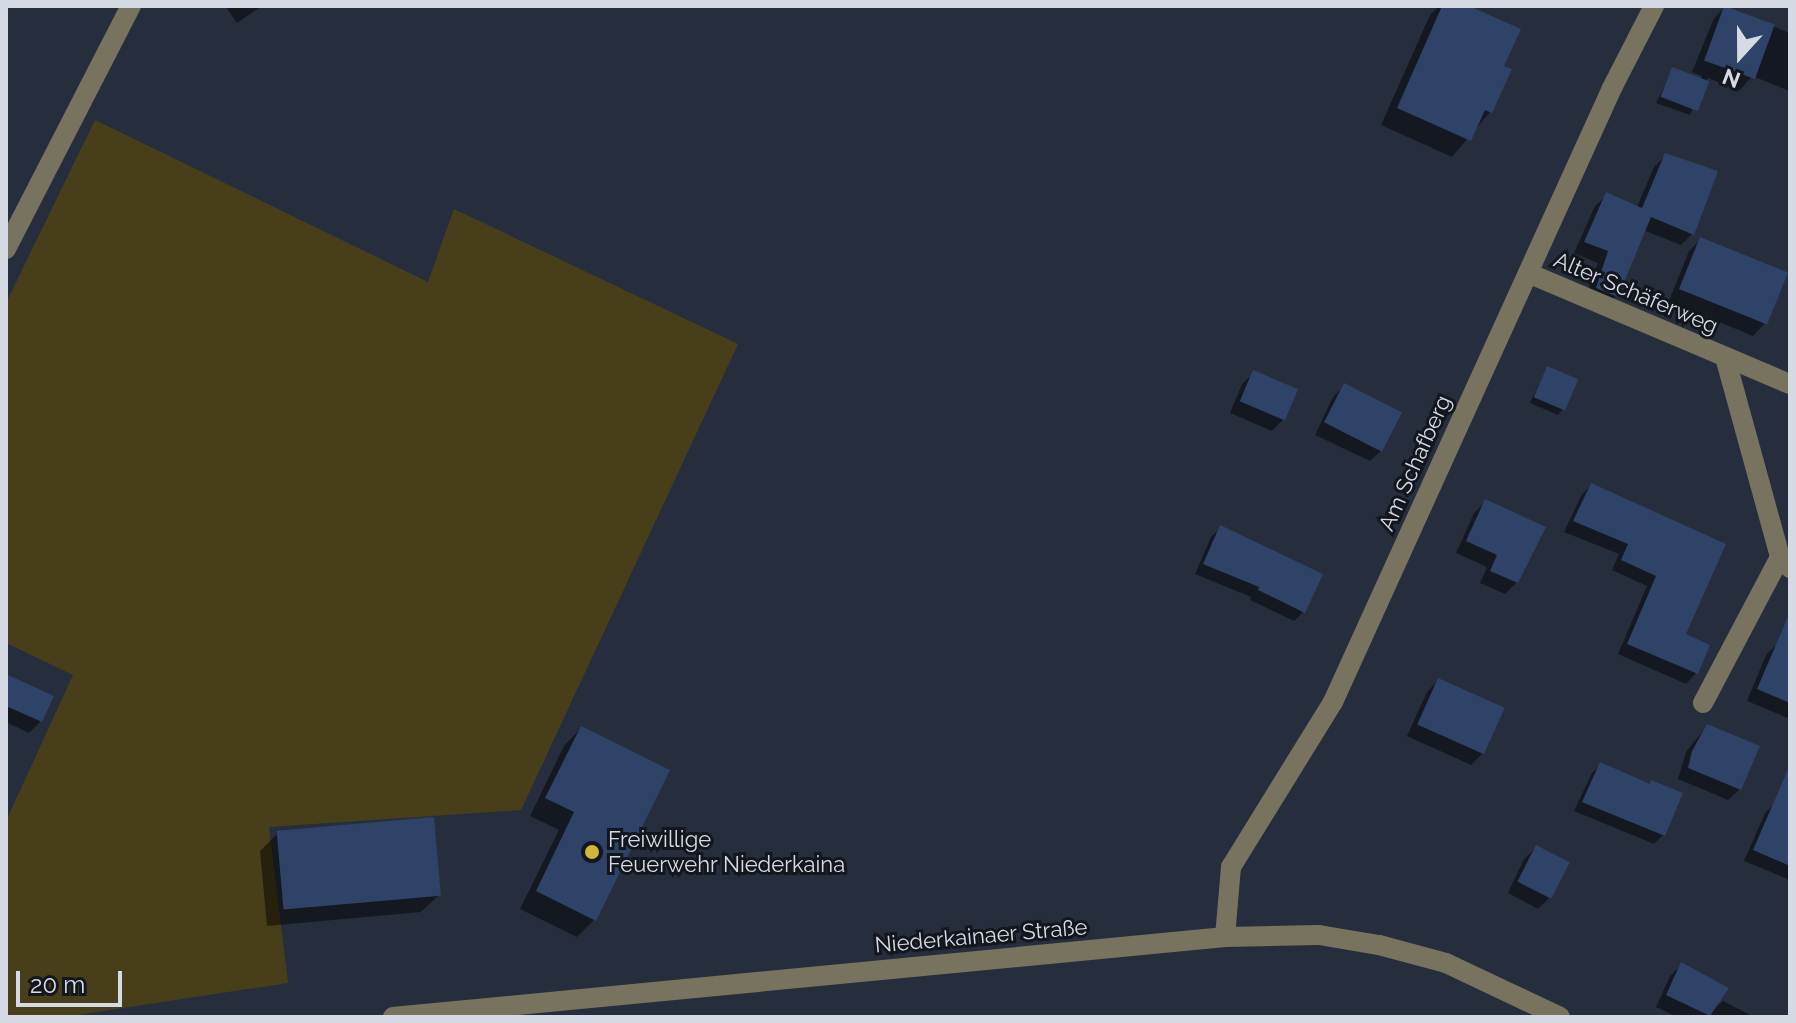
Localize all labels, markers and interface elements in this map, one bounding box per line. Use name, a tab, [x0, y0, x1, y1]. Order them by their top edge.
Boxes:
north arrow	[1700, 16, 1780, 96]
text: N	[1719, 63, 1744, 94]
street label: Alter Schäferweg	[1550, 246, 1722, 340]
street label: Am Schafberg	[1373, 391, 1457, 535]
place label: Freiwillige Feuerwehr Niederkaina	[608, 826, 846, 878]
marker: Freiwillige Feuerwehr Niederkaina	[583, 843, 601, 861]
street label: Niederkainaer Straße	[873, 914, 1089, 958]
scale bar	[20, 955, 126, 1005]
text: 20 m	[30, 970, 85, 999]

